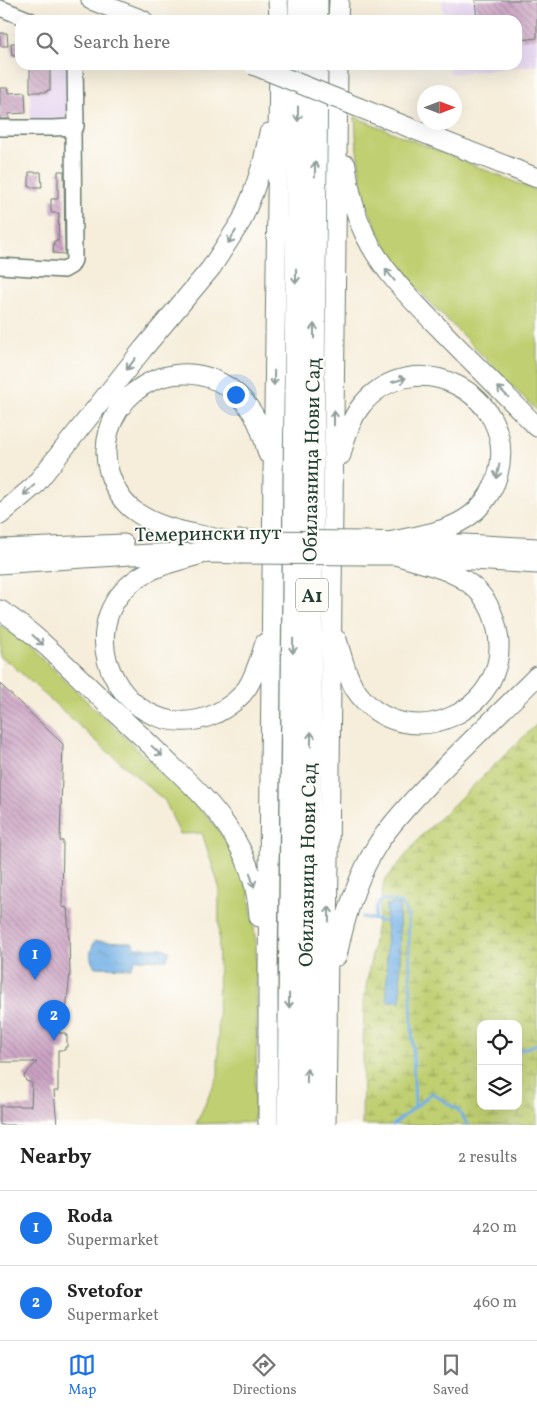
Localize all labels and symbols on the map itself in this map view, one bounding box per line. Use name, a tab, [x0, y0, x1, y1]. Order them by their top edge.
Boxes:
north arrow	[417, 85, 462, 130]
one-way arrow	[293, 105, 303, 121]
one-way arrow	[311, 161, 320, 177]
one-way arrow	[226, 229, 236, 243]
one-way arrow	[292, 268, 301, 284]
one-way arrow	[385, 269, 396, 282]
one-way arrow	[309, 324, 319, 340]
one-way arrow	[126, 357, 137, 370]
street label: Обилазница Нови Сад	[297, 358, 329, 562]
one-way arrow	[269, 370, 279, 386]
one-way arrow	[391, 374, 407, 384]
your location	[223, 382, 249, 408]
one-way arrow	[497, 386, 509, 398]
one-way arrow	[329, 410, 339, 426]
one-way arrow	[493, 462, 502, 478]
one-way arrow	[23, 484, 36, 496]
street label: Темерински пут	[134, 520, 282, 550]
road number: A1	[296, 578, 328, 612]
one-way arrow	[32, 635, 45, 646]
one-way arrow	[288, 638, 298, 654]
one-way arrow	[306, 731, 316, 748]
one-way arrow	[151, 745, 163, 757]
street label: Обилазница Нови Сад	[293, 763, 325, 967]
one-way arrow	[248, 872, 258, 888]
one-way arrow	[324, 906, 334, 922]
pin: 1	[19, 939, 51, 980]
one-way arrow	[285, 993, 294, 1009]
pin: 2	[38, 1000, 70, 1041]
one-way arrow	[302, 1069, 312, 1085]

